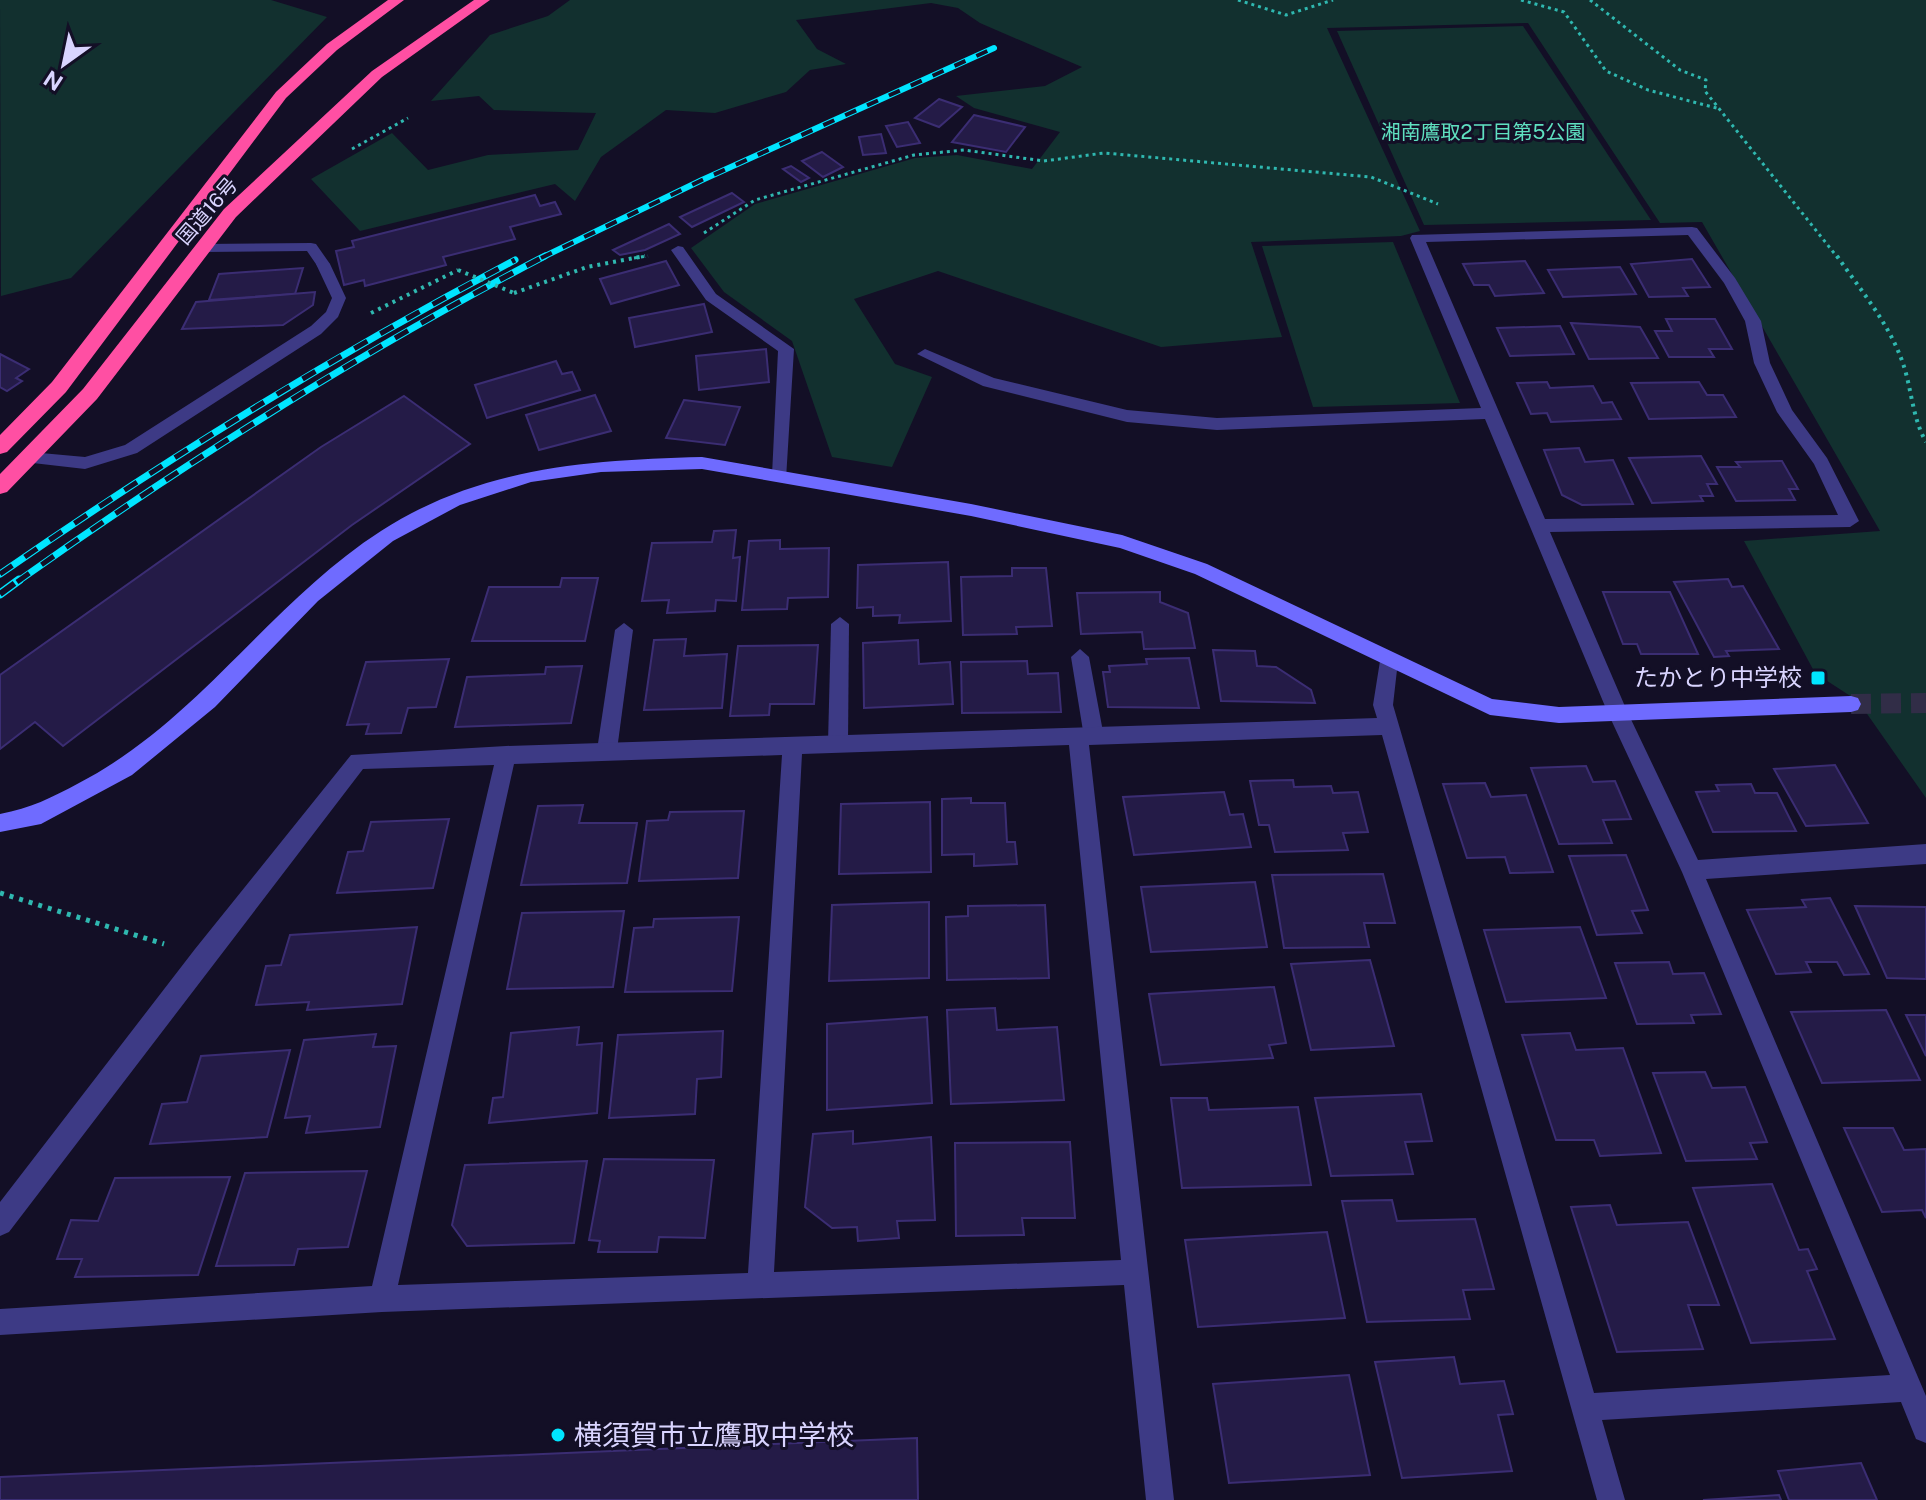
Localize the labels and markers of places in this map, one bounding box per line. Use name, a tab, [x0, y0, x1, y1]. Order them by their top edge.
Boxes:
place label: たかとり中学校	[1634, 663, 1802, 691]
marker: たかとり中学校	[1809, 669, 1827, 687]
place label: 横須賀市立鷹取中学校	[574, 1418, 854, 1451]
marker: 横須賀市立鷹取中学校	[549, 1426, 567, 1444]

